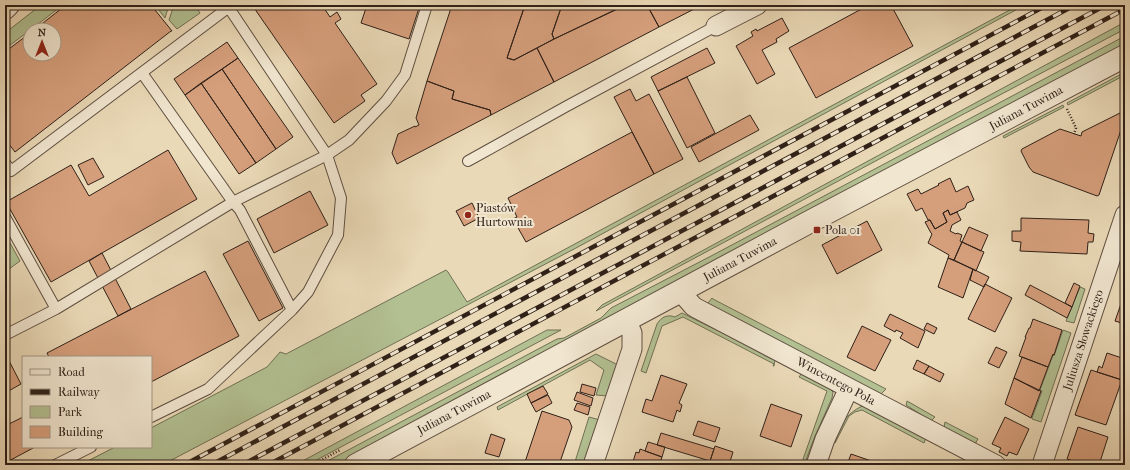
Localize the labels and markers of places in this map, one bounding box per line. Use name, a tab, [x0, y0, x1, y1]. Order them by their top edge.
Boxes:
place label: Piastów Hurtownia	[476, 201, 533, 229]
marker: Piastów Hurtownia	[463, 210, 473, 220]
place label: Pola 01	[825, 223, 860, 237]
marker: Pola 01	[812, 225, 822, 235]

